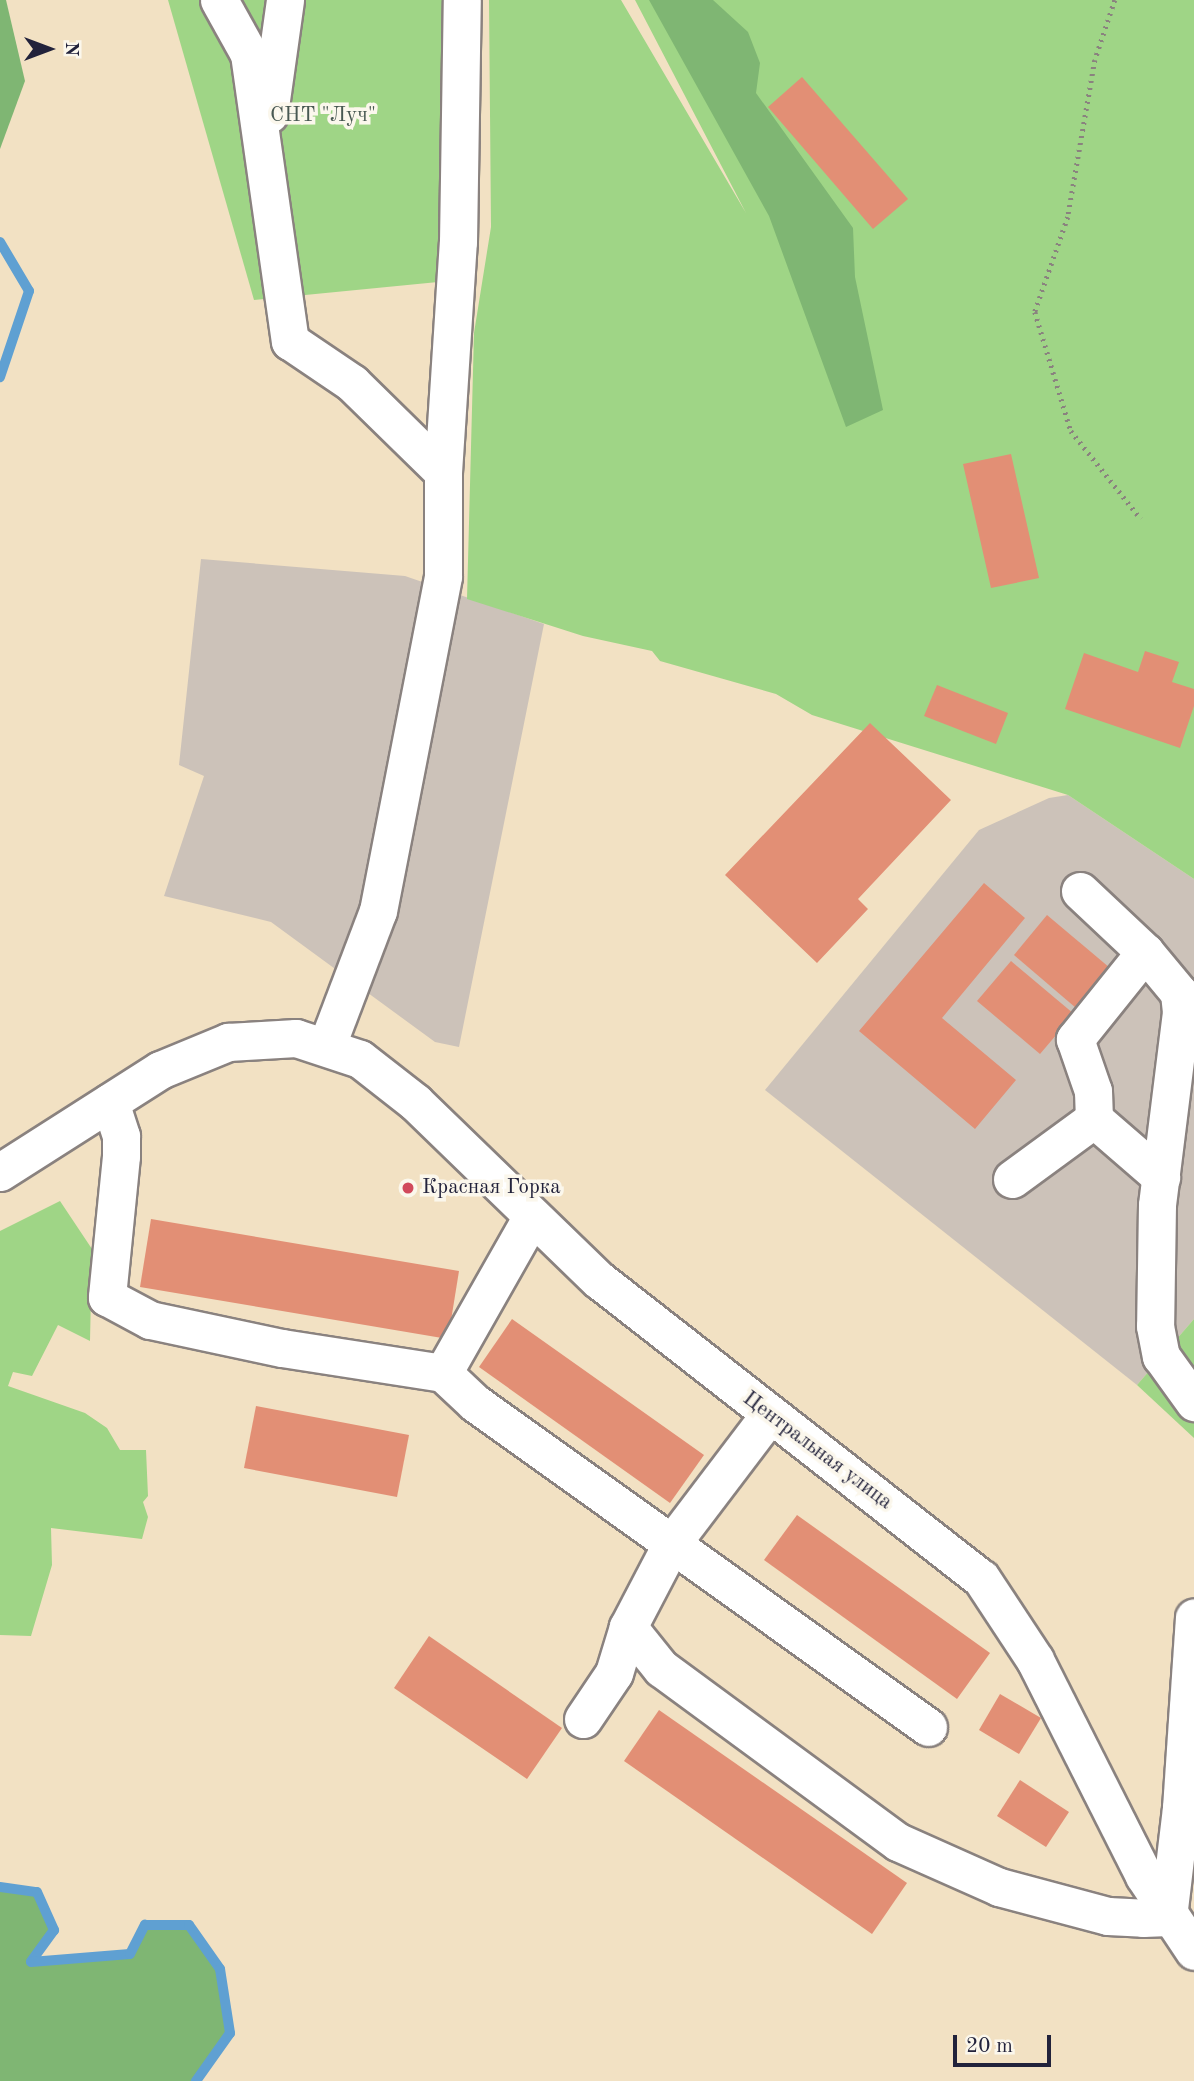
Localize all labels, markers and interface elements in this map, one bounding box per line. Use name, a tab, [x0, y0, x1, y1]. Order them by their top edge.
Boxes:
north arrow	[14, 14, 84, 84]
text: N	[61, 42, 80, 56]
park label: СНТ "Луч"	[270, 103, 376, 129]
place label: Красная Горка	[422, 1175, 561, 1201]
marker: Красная Горка	[400, 1180, 416, 1196]
street label: Центральная улица	[737, 1387, 897, 1515]
scale bar	[956, 2022, 1054, 2066]
text: 20 m	[966, 2036, 1013, 2057]

